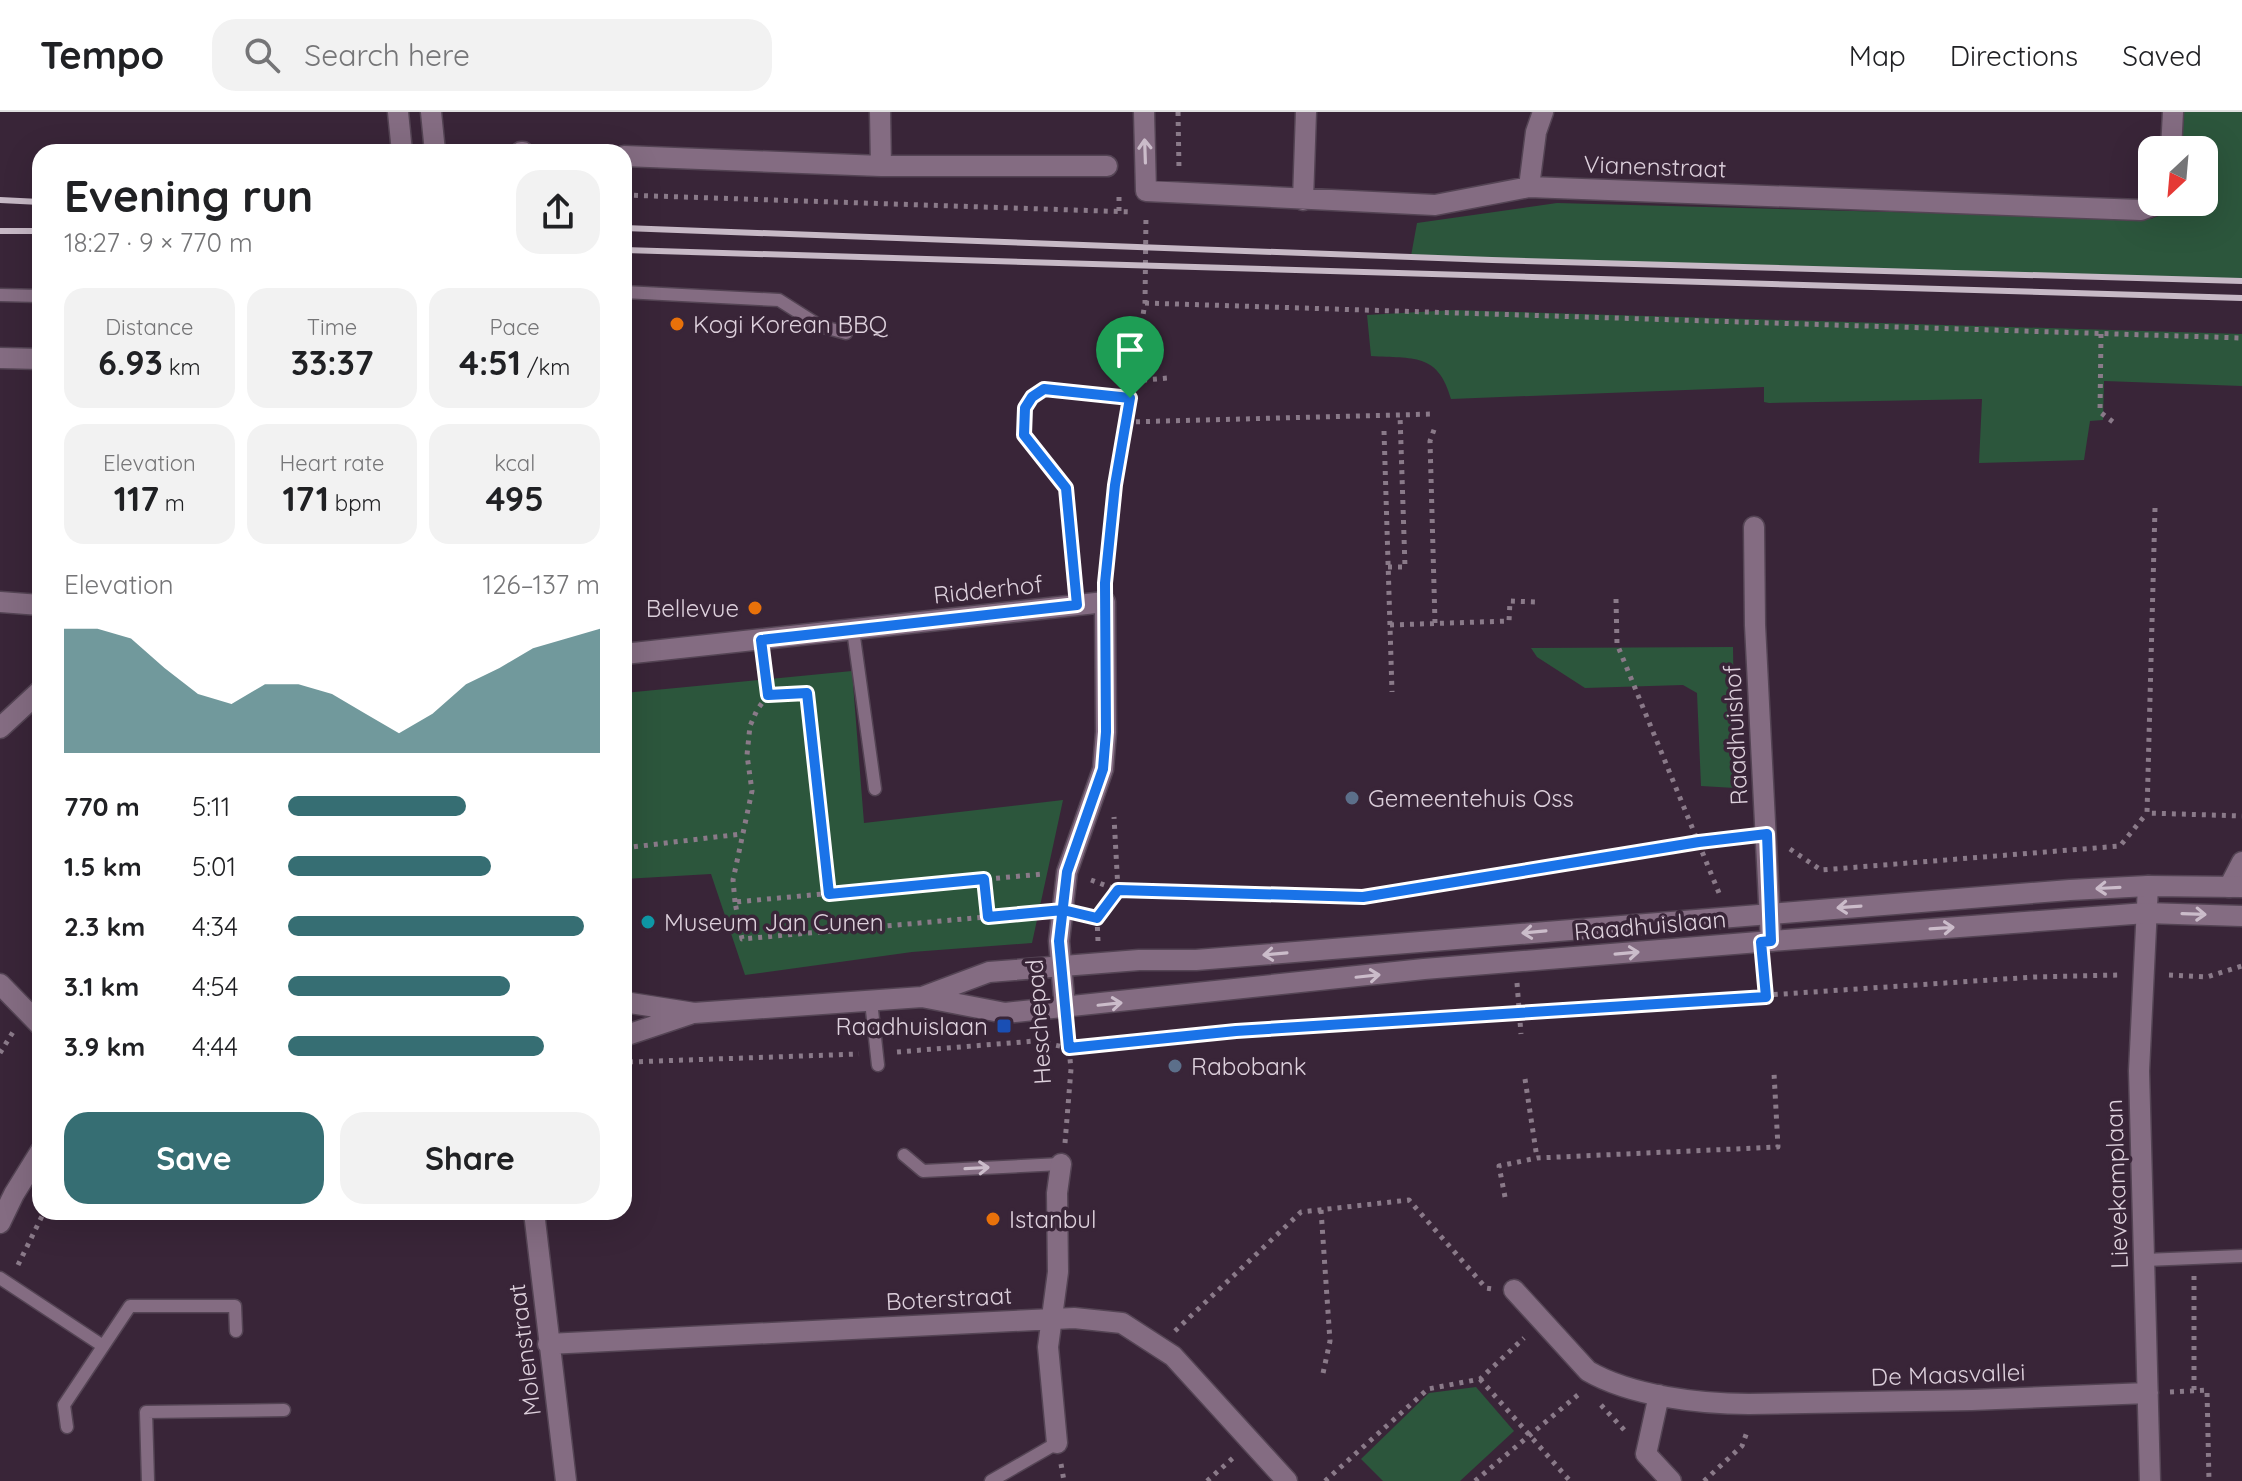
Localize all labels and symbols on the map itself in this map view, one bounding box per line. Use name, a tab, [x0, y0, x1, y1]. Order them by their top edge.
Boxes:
north arrow	[2138, 136, 2218, 216]
one-way arrow	[1138, 138, 1153, 165]
street label: Vianenstraat	[1583, 149, 1727, 183]
place label: Kogi Korean BBQ	[693, 309, 889, 339]
marker: Kogi Korean BBQ	[668, 315, 686, 333]
pin	[1096, 316, 1164, 398]
street label: Ridderhof	[932, 568, 1045, 610]
place label: Bellevue	[646, 593, 739, 623]
marker: Bellevue	[746, 599, 764, 617]
street label: Raadhuishof	[1716, 664, 1754, 806]
place label: Gemeentehuis Oss	[1368, 783, 1574, 813]
marker: Gemeentehuis Oss	[1343, 789, 1361, 807]
one-way arrow	[2095, 880, 2122, 895]
one-way arrow	[1836, 899, 1863, 914]
street label: Raadhuislaan	[1573, 903, 1727, 947]
place label: Museum Jan Cunen	[664, 907, 884, 937]
one-way arrow	[2180, 907, 2207, 922]
marker: Museum Jan Cunen	[639, 913, 657, 931]
one-way arrow	[1928, 920, 1955, 935]
one-way arrow	[1521, 925, 1548, 940]
one-way arrow	[1613, 945, 1640, 960]
one-way arrow	[1262, 947, 1289, 962]
street label: Heschepad	[1019, 958, 1057, 1086]
one-way arrow	[1354, 968, 1381, 983]
one-way arrow	[1096, 996, 1123, 1011]
place label: Raadhuislaan	[836, 1011, 988, 1041]
marker: Raadhuislaan	[995, 1017, 1013, 1035]
place label: Rabobank	[1191, 1051, 1307, 1081]
marker: Rabobank	[1166, 1057, 1184, 1075]
street label: Lievekamplaan	[2098, 1099, 2134, 1269]
one-way arrow	[963, 1161, 990, 1176]
place label: Istanbul	[1009, 1204, 1097, 1234]
marker: Istanbul	[984, 1210, 1002, 1228]
street label: Boterstraat	[885, 1280, 1013, 1316]
street label: Molenstraat	[501, 1282, 547, 1418]
street label: De Maasvallei	[1870, 1356, 2026, 1392]

